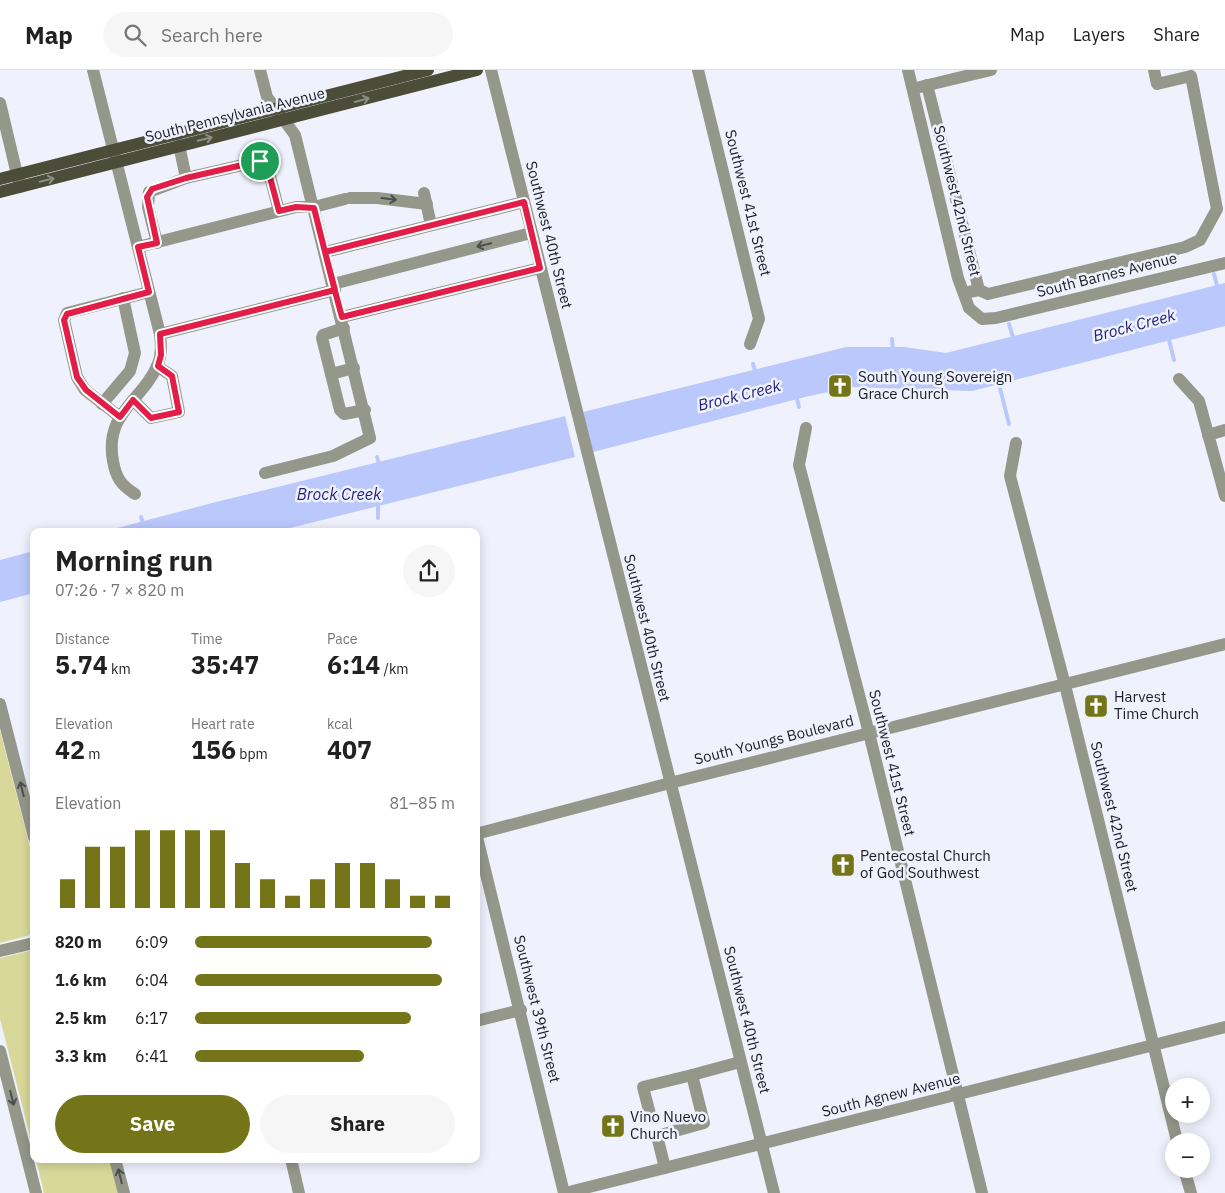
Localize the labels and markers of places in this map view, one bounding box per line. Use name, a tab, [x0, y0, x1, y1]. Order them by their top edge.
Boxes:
pin	[239, 140, 281, 182]
place label: South Young Sovereign Grace Church	[858, 367, 1012, 403]
church icon: South Young Sovereign Grace Church	[827, 373, 853, 399]
place label: Harvest Time Church	[1114, 687, 1199, 723]
church icon: Harvest Time Church	[1083, 693, 1109, 719]
place label: Pentecostal Church of God Southwest	[860, 846, 991, 882]
church icon: Pentecostal Church of God Southwest	[830, 852, 856, 878]
place label: Vino Nuevo Church	[630, 1107, 706, 1143]
church icon: Vino Nuevo Church	[600, 1113, 626, 1139]

